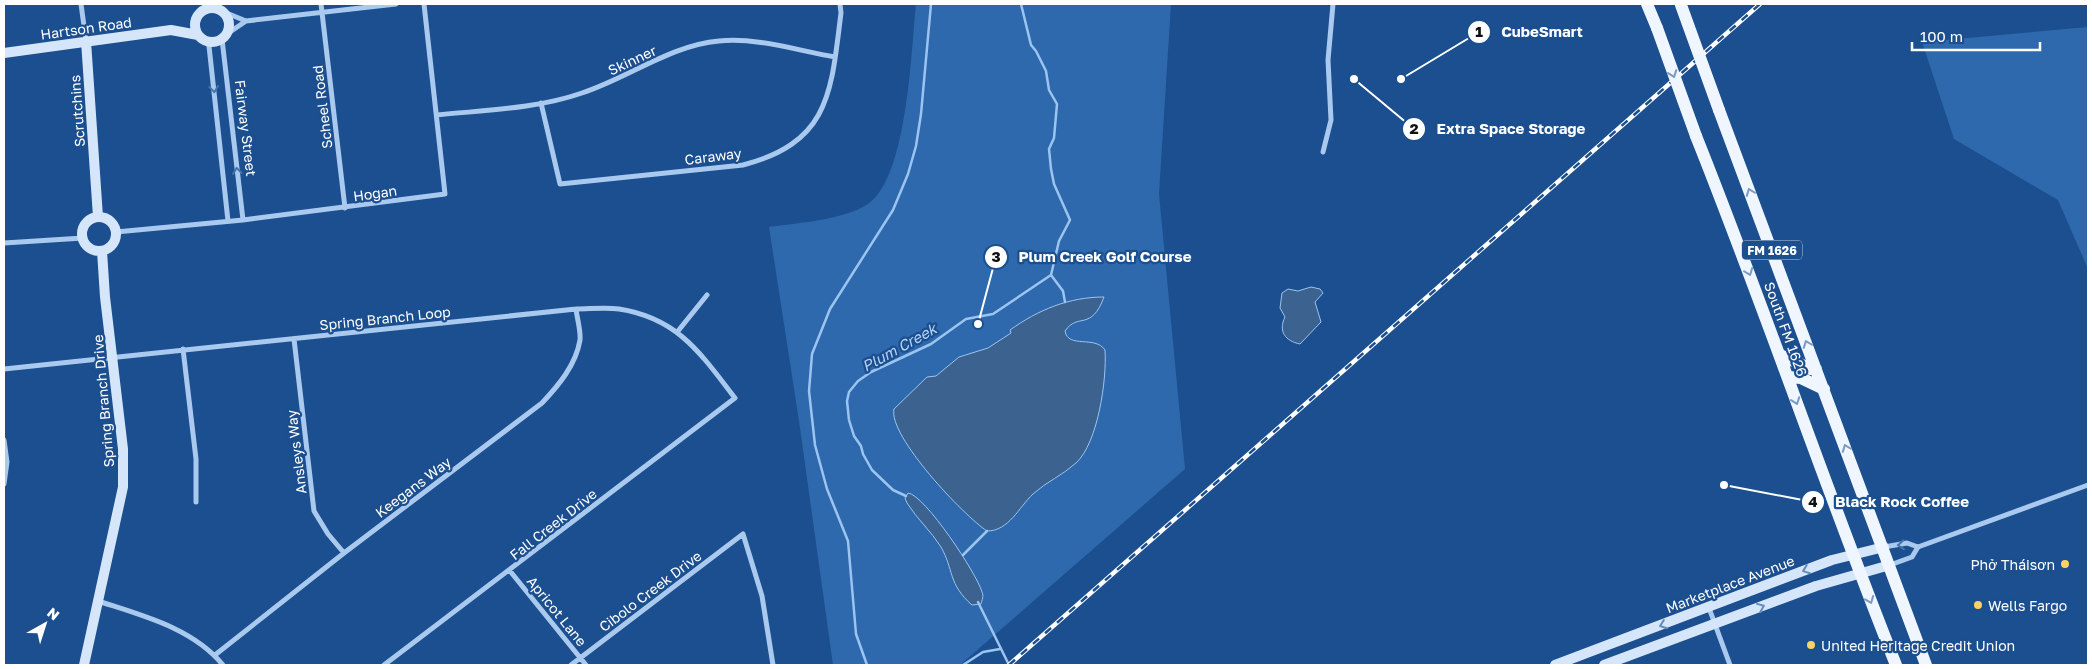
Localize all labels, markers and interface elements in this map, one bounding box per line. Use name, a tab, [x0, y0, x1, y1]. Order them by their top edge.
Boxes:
street label: Hartson Road	[39, 13, 133, 43]
callout: CubeSmart	[1467, 17, 1593, 47]
scale bar	[1912, 20, 2040, 52]
text: 1	[1475, 22, 1483, 40]
text: CubeSmart	[1501, 22, 1583, 40]
text: 100 m	[1920, 27, 1963, 45]
street label: Skinner	[605, 41, 659, 79]
street label: Scheel Road	[308, 64, 336, 150]
one-way arrow	[1667, 69, 1677, 77]
street label: Scrutchins	[66, 74, 88, 148]
street label: Fairway Street	[232, 79, 260, 177]
one-way arrow	[208, 85, 219, 93]
callout: Extra Space Storage	[1402, 114, 1596, 144]
text: 2	[1409, 119, 1419, 137]
text: Extra Space Storage	[1437, 119, 1586, 137]
street label: Caraway	[684, 144, 743, 168]
one-way arrow	[232, 167, 243, 175]
street label: Hogan	[352, 182, 398, 204]
one-way arrow	[1746, 188, 1756, 196]
road number: FM 1626	[1742, 240, 1802, 260]
callout: Plum Creek Golf Course	[984, 242, 1202, 272]
text: 3	[991, 247, 1001, 265]
text: Plum Creek Golf Course	[1019, 247, 1192, 265]
one-way arrow	[1743, 268, 1753, 276]
street label: South FM 1626	[1761, 279, 1811, 379]
street label: Spring Branch Loop	[319, 303, 451, 333]
water label: Plum Creek	[859, 318, 941, 375]
street label: Spring Branch Drive	[89, 334, 117, 468]
one-way arrow	[1803, 340, 1813, 348]
one-way arrow	[1790, 396, 1800, 404]
street label: Ansleys Way	[282, 409, 310, 495]
one-way arrow	[1842, 444, 1852, 453]
street label: Keegans Way	[372, 453, 454, 521]
street label: Fall Creek Drive	[506, 485, 600, 563]
callout: Black Rock Coffee	[1800, 487, 1979, 517]
text: 4	[1808, 492, 1818, 510]
text: Black Rock Coffee	[1835, 492, 1969, 510]
one-way arrow	[1897, 539, 1905, 550]
street label: Cibolo Creek Drive	[595, 547, 705, 635]
street label: Marketplace Avenue	[1663, 552, 1797, 616]
place label: Phở Tháisơn	[1970, 556, 2055, 573]
marker: Phở Tháisơn	[2059, 558, 2071, 570]
one-way arrow	[1802, 564, 1811, 574]
street label: Apricot Lane	[524, 573, 590, 649]
one-way arrow	[1864, 595, 1874, 604]
place label: Wells Fargo	[1988, 597, 2067, 614]
north arrow	[20, 599, 70, 649]
marker: Wells Fargo	[1972, 599, 1984, 611]
one-way arrow	[1756, 602, 1764, 612]
text: N	[44, 604, 63, 623]
one-way arrow	[1660, 619, 1668, 629]
place label: United Heritage Credit Union	[1821, 637, 2015, 654]
marker: United Heritage Credit Union	[1805, 639, 1817, 651]

